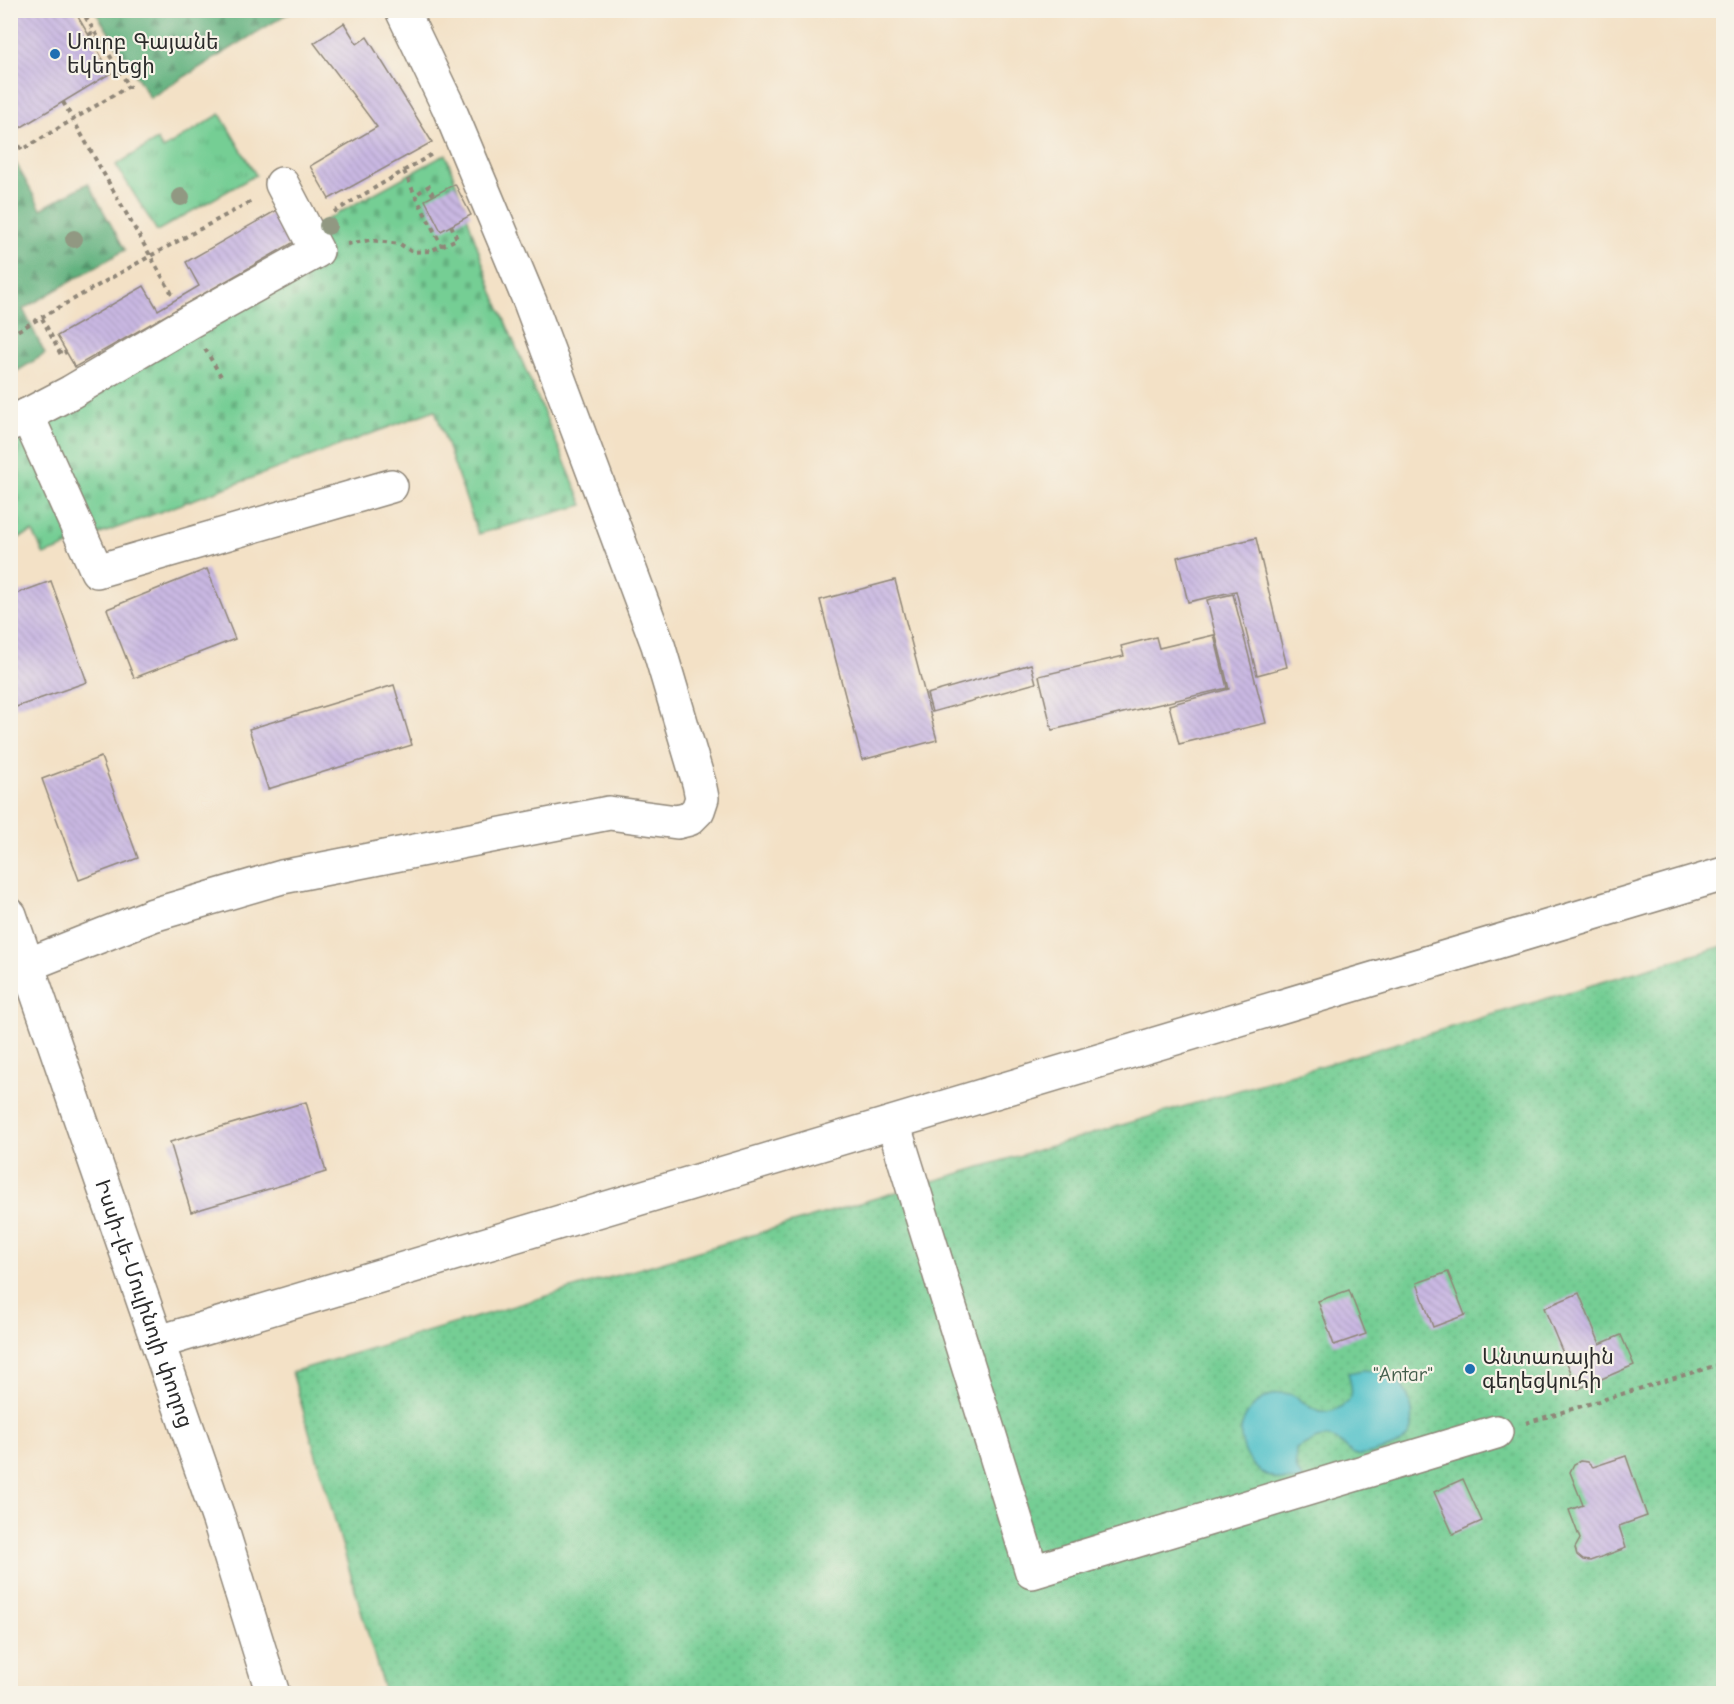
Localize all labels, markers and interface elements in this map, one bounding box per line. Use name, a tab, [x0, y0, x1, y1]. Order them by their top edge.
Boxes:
place label: Սուրբ Գայանե եկեղեցի	[67, 30, 219, 78]
marker: Սուրբ Գայանե եկեղեցի	[48, 47, 62, 61]
street label: Իսսի-լե-Մուլինոյի փողոց	[90, 1176, 198, 1431]
place label: Անտառային գեղեցկուհի	[1482, 1345, 1614, 1393]
park label: "Antar"	[1373, 1362, 1433, 1386]
marker: Անտառային գեղեցկուհի	[1463, 1362, 1477, 1376]

